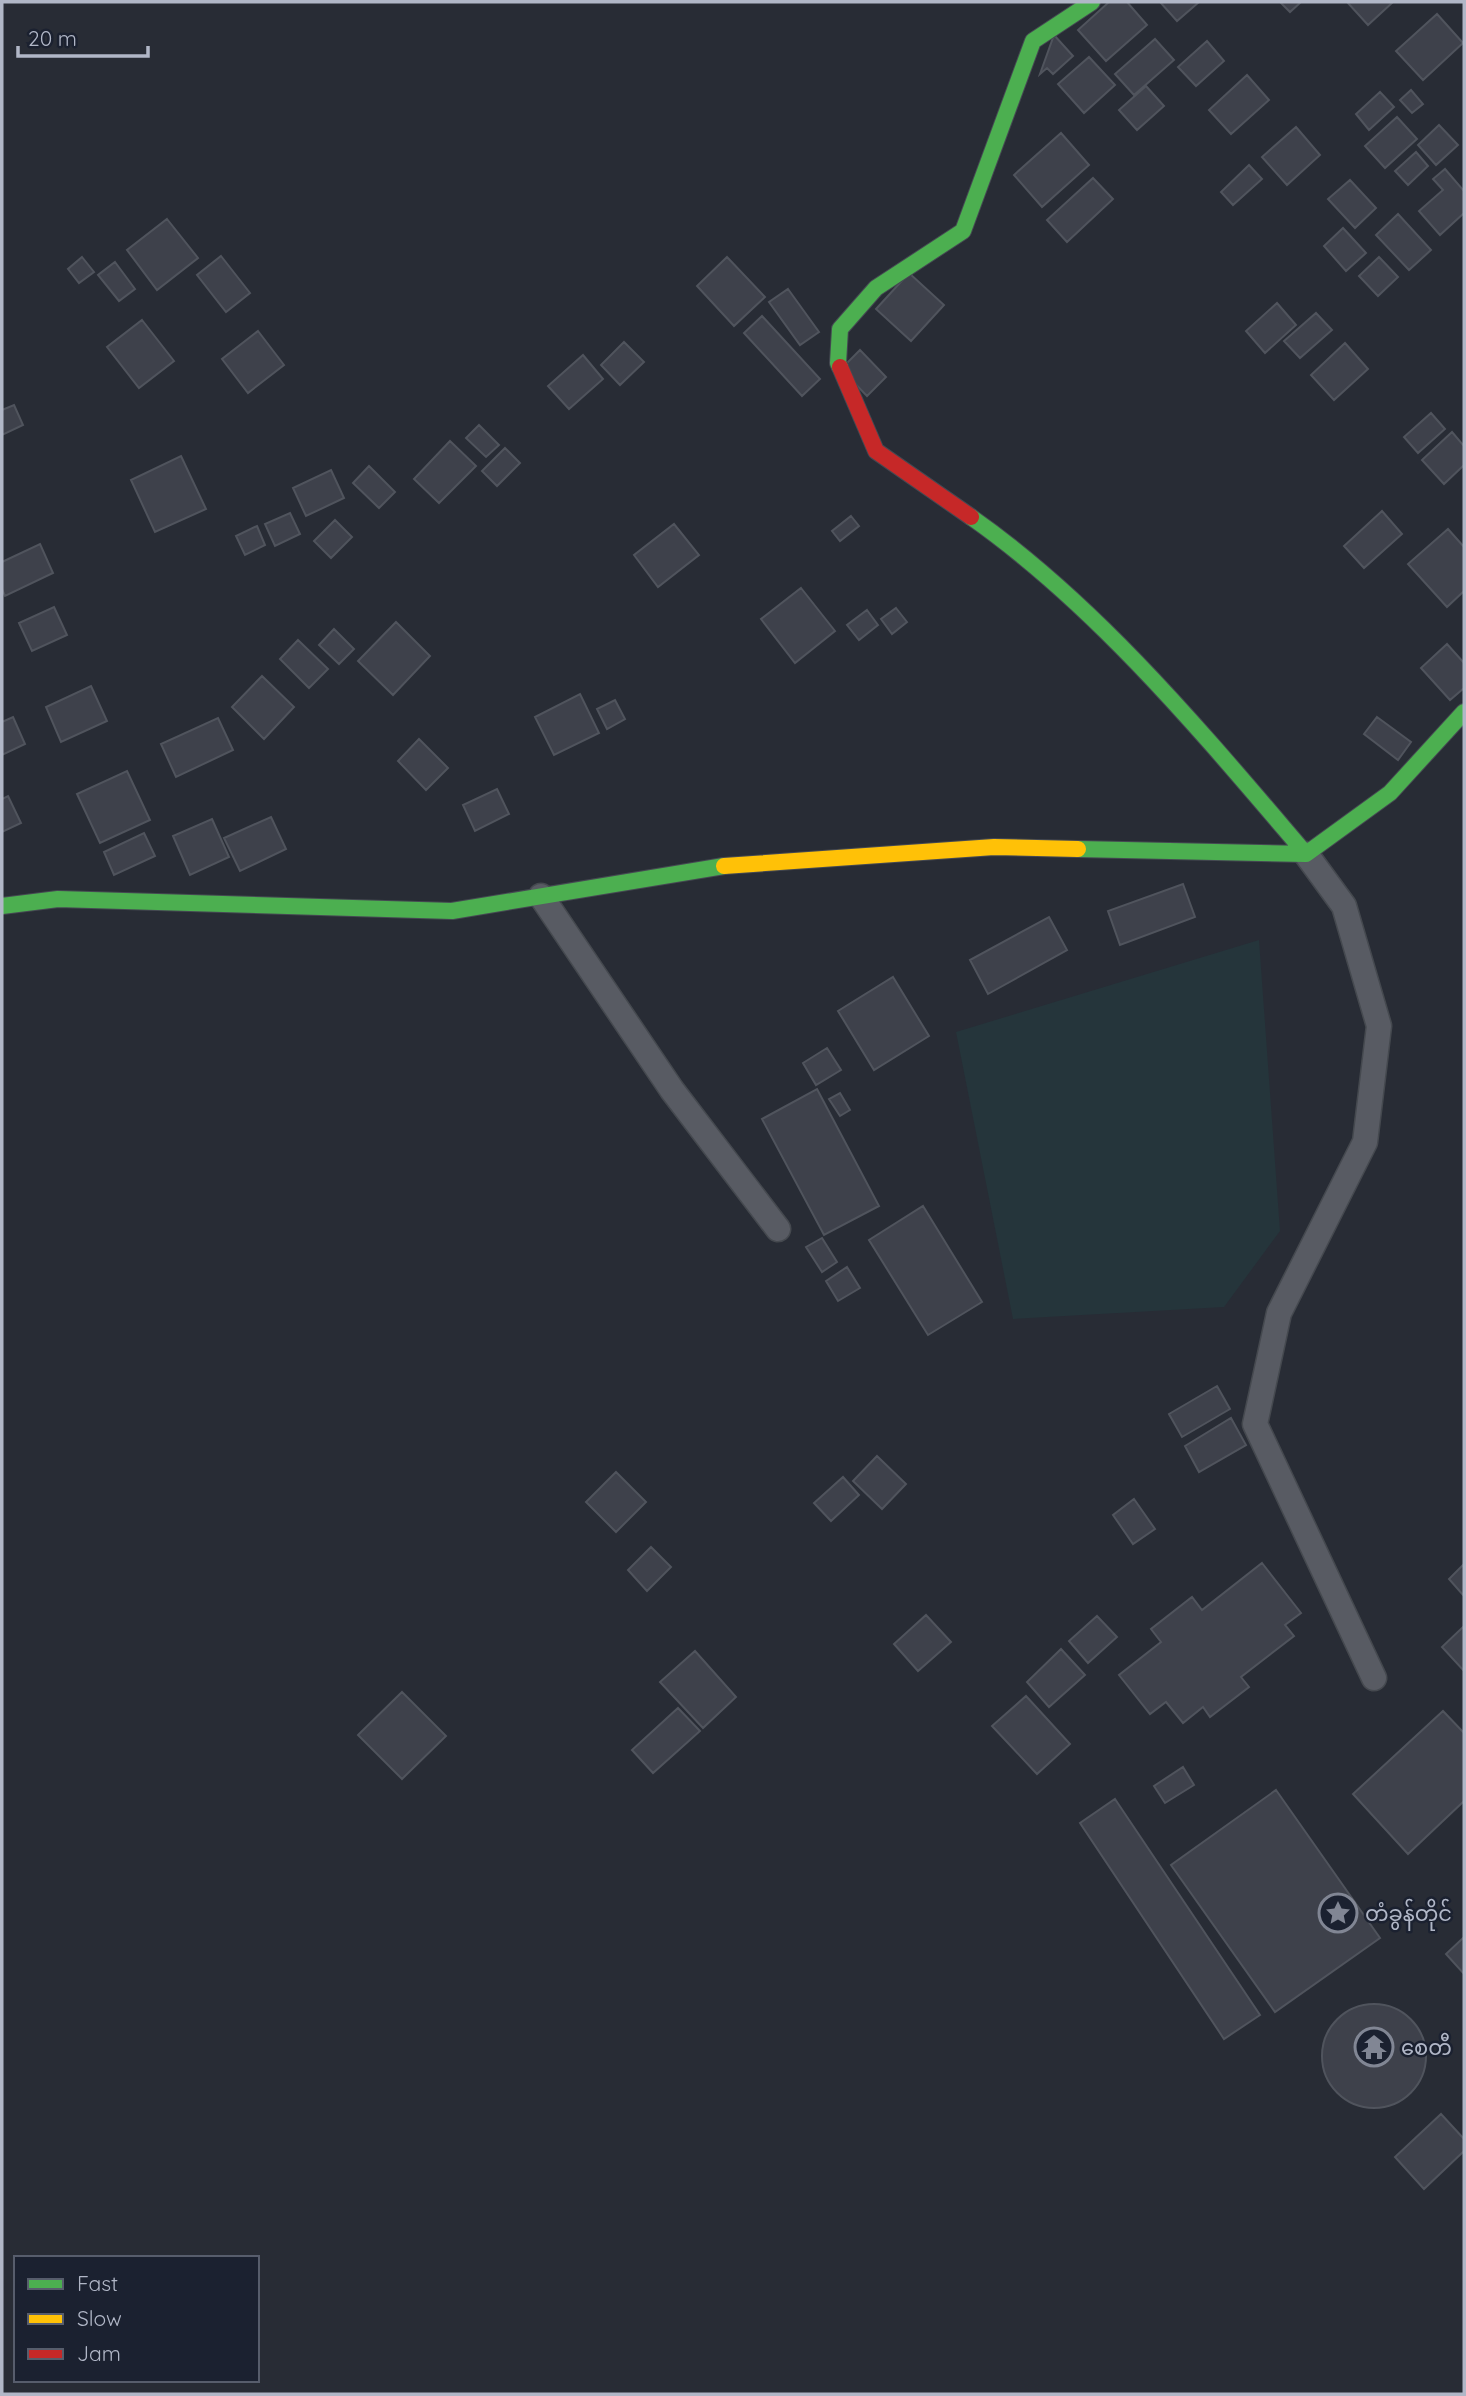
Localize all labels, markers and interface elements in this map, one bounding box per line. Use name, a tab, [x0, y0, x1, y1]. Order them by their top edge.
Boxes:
scale bar	[18, 14, 147, 58]
text: 20 m	[28, 25, 77, 51]
place icon: တံခွန်တိုင်	[1317, 1892, 1359, 1934]
place label: တံခွန်တိုင်	[1365, 1898, 1452, 1931]
temple icon: စေတီ	[1353, 2026, 1395, 2068]
place label: စေတီ	[1401, 2032, 1452, 2060]
legend	[14, 2256, 259, 2382]
text: Fast	[77, 2270, 118, 2296]
text: Slow	[77, 2305, 122, 2331]
text: Jam	[77, 2340, 121, 2366]

